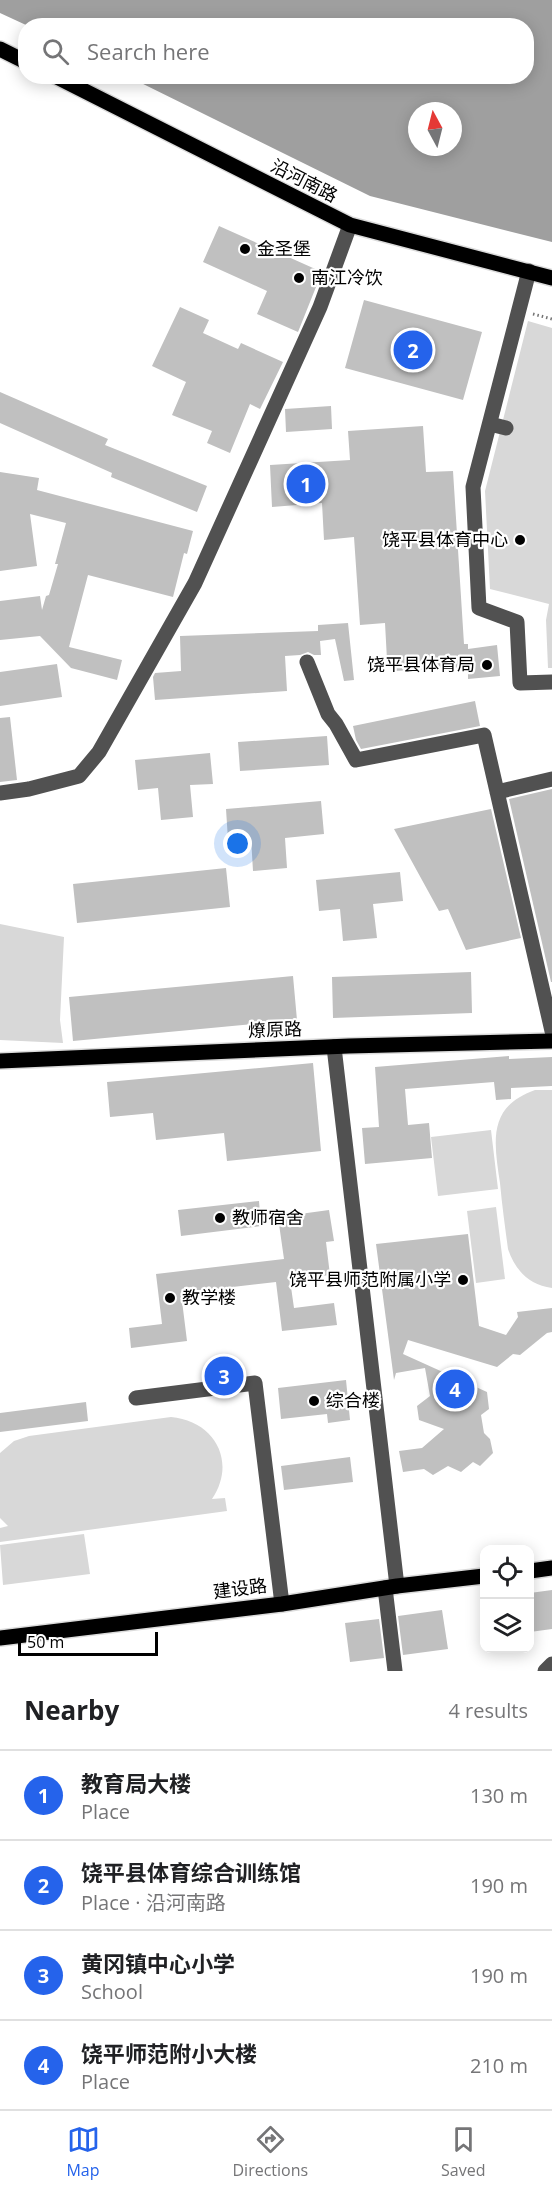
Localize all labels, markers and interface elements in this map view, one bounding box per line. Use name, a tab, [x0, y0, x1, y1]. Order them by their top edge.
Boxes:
search box	[18, 18, 534, 84]
icon: search	[39, 35, 72, 68]
text: Search here	[87, 36, 210, 66]
north arrow	[408, 102, 462, 156]
street label: 沿河南路	[267, 153, 342, 207]
place label: 金圣堡	[257, 236, 311, 260]
marker: 金圣堡	[238, 242, 252, 256]
place label: 南江冷饮	[311, 265, 383, 289]
marker: 南江冷饮	[292, 271, 306, 285]
pin: 2	[394, 328, 432, 372]
pin: 1	[286, 462, 326, 506]
place label: 饶平县体育中心	[382, 527, 508, 551]
marker: 饶平县体育中心	[513, 533, 527, 547]
place label: 饶平县体育局	[367, 652, 475, 676]
marker: 饶平县体育局	[480, 658, 494, 672]
your location	[223, 829, 252, 858]
street label: 燎原路	[248, 1016, 302, 1042]
place label: 教师宿舍	[232, 1205, 304, 1229]
marker: 教师宿舍	[213, 1211, 227, 1225]
place label: 饶平县师范附属小学	[289, 1267, 451, 1291]
marker: 饶平县师范附属小学	[456, 1273, 470, 1287]
place label: 教学楼	[182, 1285, 236, 1309]
marker: 教学楼	[163, 1291, 177, 1305]
pin: 3	[204, 1354, 244, 1398]
pin: 4	[436, 1366, 474, 1412]
place label: 综合楼	[326, 1388, 380, 1412]
marker: 综合楼	[307, 1394, 321, 1408]
map controls	[480, 1545, 534, 1653]
button: locate	[480, 1545, 534, 1599]
street label: 建设路	[212, 1573, 268, 1603]
button: layers	[480, 1599, 534, 1653]
scale bar	[18, 1629, 158, 1656]
text: 50 m	[27, 1631, 64, 1653]
text: Nearby	[24, 1692, 119, 1728]
text: 4 results	[448, 1697, 528, 1724]
text: 教育局大楼	[81, 1768, 191, 1798]
text: 1	[38, 1782, 49, 1809]
text: 130 m	[470, 1782, 528, 1809]
text: Place	[81, 1798, 130, 1825]
text: 饶平县体育综合训练馆	[81, 1857, 301, 1887]
text: 2	[38, 1872, 49, 1899]
text: 190 m	[470, 1872, 528, 1899]
text: Place · 沿河南路	[81, 1889, 226, 1916]
text: 黄冈镇中心小学	[81, 1948, 235, 1978]
text: 3	[38, 1962, 49, 1989]
text: 190 m	[470, 1962, 528, 1989]
text: School	[81, 1978, 143, 2005]
text: 饶平师范附小大楼	[81, 2038, 257, 2068]
text: 4	[38, 2052, 49, 2079]
text: 210 m	[470, 2052, 528, 2079]
text: Place	[81, 2068, 130, 2095]
tab: Map	[66, 2123, 100, 2181]
tab: Directions	[232, 2123, 308, 2181]
tab: Saved	[441, 2123, 486, 2181]

